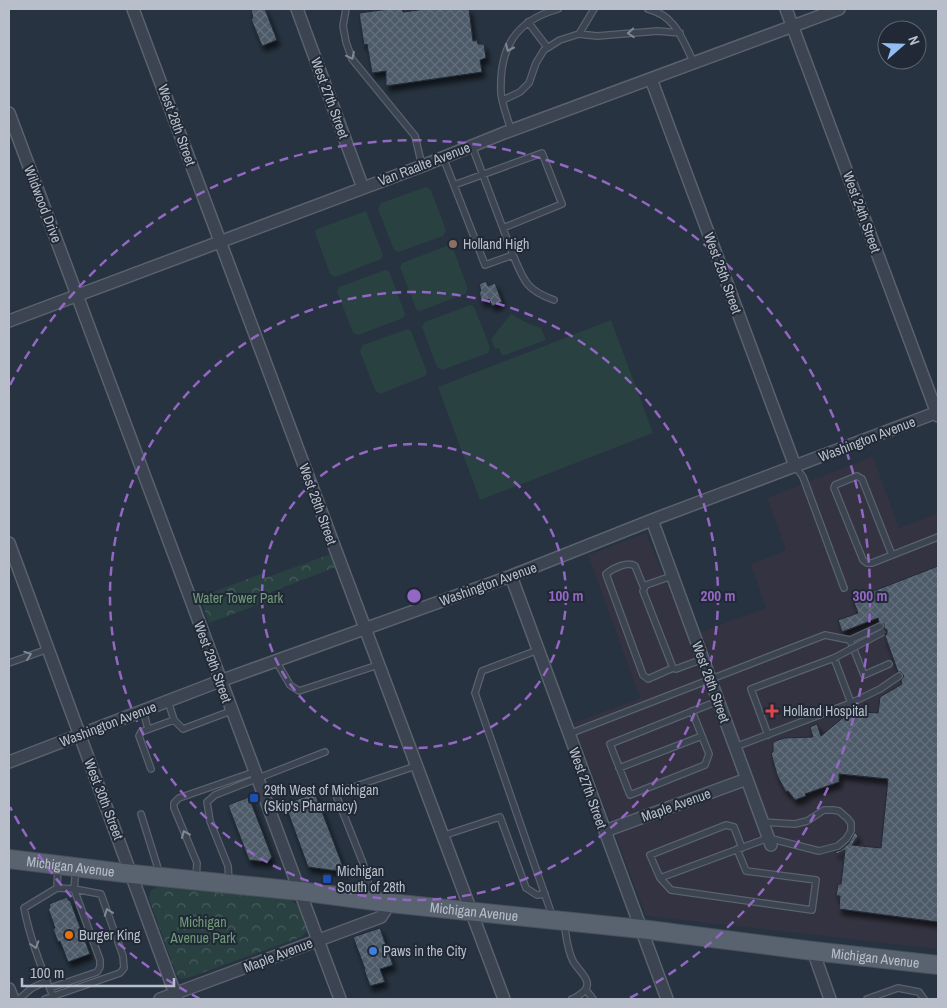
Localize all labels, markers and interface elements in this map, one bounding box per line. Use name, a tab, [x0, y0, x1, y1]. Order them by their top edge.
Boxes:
north arrow	[877, 20, 927, 70]
one-way arrow	[627, 28, 635, 39]
text: N	[904, 34, 924, 48]
one-way arrow	[504, 43, 515, 52]
one-way arrow	[345, 51, 356, 60]
street label: West 27th Street	[307, 55, 353, 141]
street label: West 28th Street	[154, 82, 200, 168]
street label: Van Raalte Avenue	[375, 138, 473, 190]
street label: Wildwood Drive	[20, 163, 66, 245]
street label: West 24th Street	[839, 169, 885, 255]
street label: West 25th Street	[700, 230, 746, 316]
place label: Holland High	[463, 235, 529, 253]
marker: Holland High	[447, 238, 459, 250]
street label: Washington Avenue	[816, 412, 918, 466]
street label: West 28th Street	[295, 461, 341, 547]
street label: Washington Avenue	[437, 558, 539, 610]
text: 100 m	[549, 585, 583, 606]
text: 200 m	[701, 585, 735, 606]
text: 300 m	[853, 585, 887, 606]
centre of rings	[405, 587, 423, 605]
park label: Water Tower Park	[193, 589, 284, 607]
street label: West 29th Street	[190, 619, 236, 705]
street label: West 26th Street	[688, 639, 734, 725]
one-way arrow	[23, 651, 32, 661]
street label: Washington Avenue	[57, 697, 159, 751]
place label: Holland Hospital	[783, 702, 867, 720]
marker: Holland Hospital	[765, 704, 779, 718]
street label: West 27th Street	[565, 745, 611, 831]
street label: West 30th Street	[80, 756, 128, 842]
place label: 29th West of Michigan (Skip's Pharmacy)	[264, 781, 379, 815]
street label: Maple Avenue	[639, 784, 713, 826]
marker: 29th West of Michigan (Skip's Pharmacy)	[248, 792, 260, 804]
one-way arrow	[181, 830, 192, 839]
street label: Michigan Avenue	[25, 852, 116, 881]
place label: Michigan South of 28th	[337, 862, 405, 896]
marker: Michigan South of 28th	[321, 873, 333, 885]
street label: Michigan Avenue	[429, 898, 519, 925]
one-way arrow	[104, 908, 114, 917]
park label: Michigan Avenue Park	[169, 913, 236, 947]
place label: Burger King	[79, 926, 141, 944]
marker: Burger King	[63, 929, 75, 941]
street label: Maple Avenue	[241, 934, 315, 976]
one-way arrow	[29, 940, 39, 949]
place label: Paws in the City	[383, 942, 467, 960]
street label: Michigan Avenue	[830, 944, 920, 972]
marker: Paws in the City	[367, 945, 379, 957]
scale bar	[22, 956, 175, 988]
text: 100 m	[30, 962, 64, 983]

